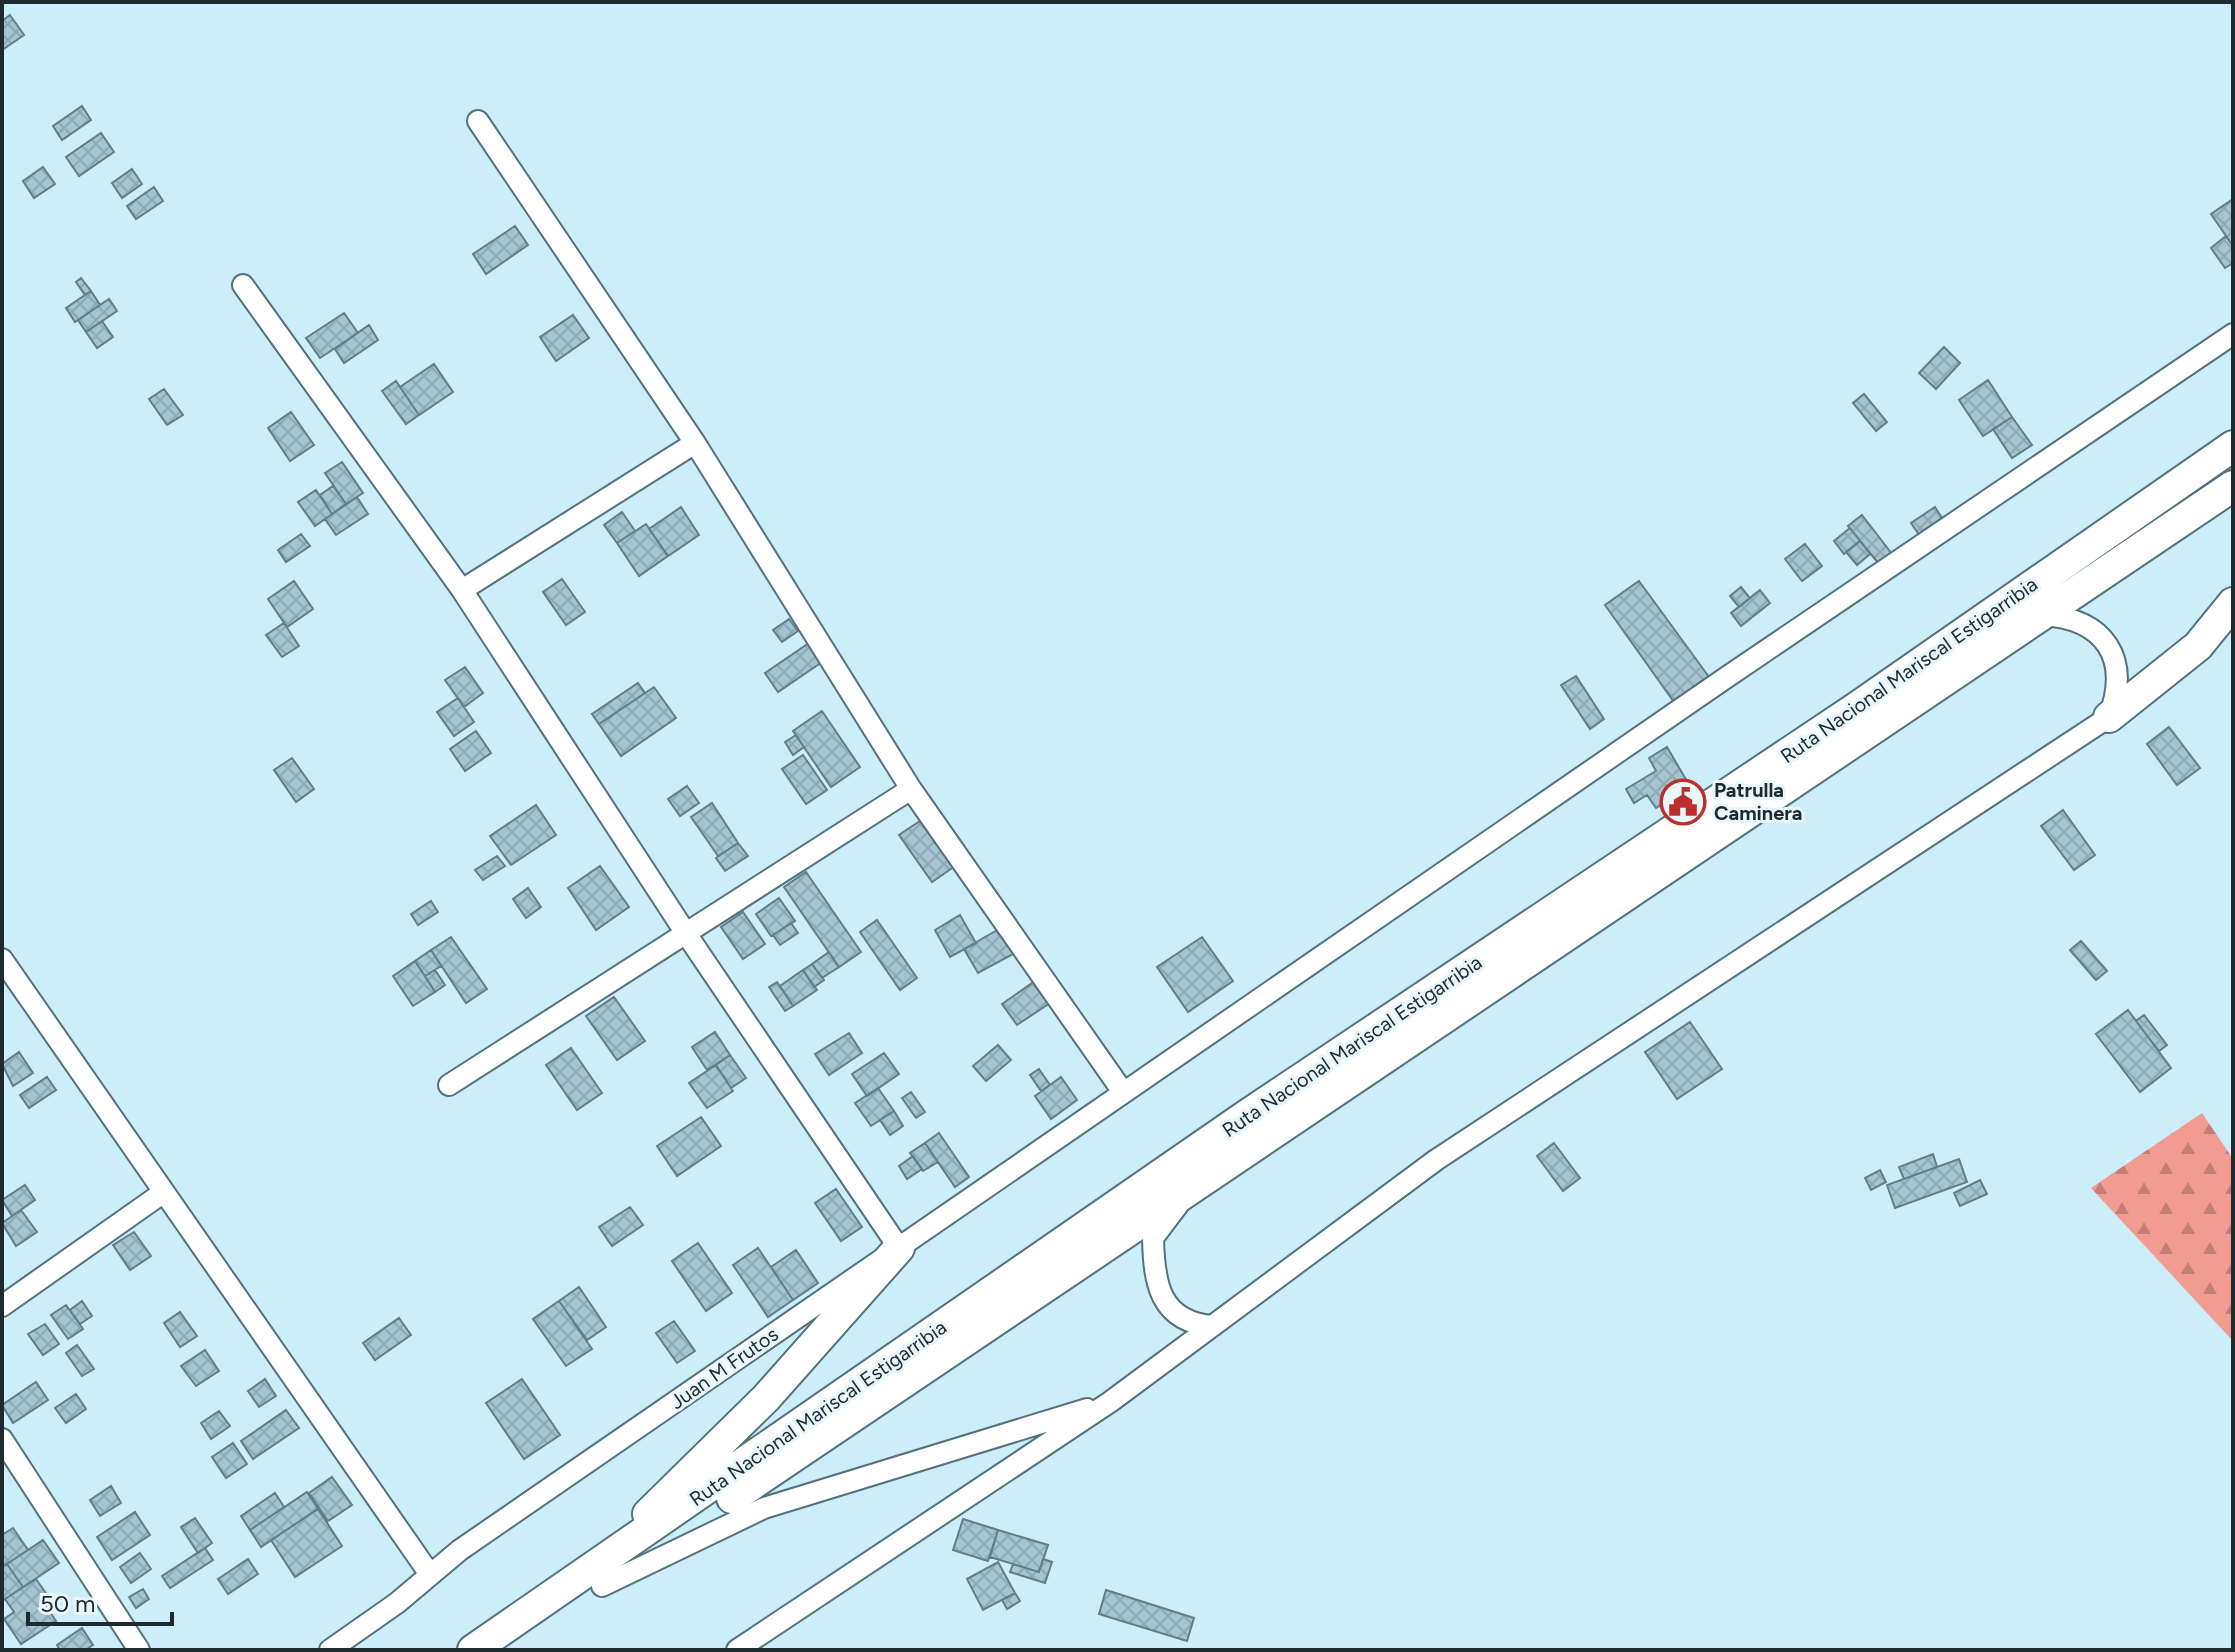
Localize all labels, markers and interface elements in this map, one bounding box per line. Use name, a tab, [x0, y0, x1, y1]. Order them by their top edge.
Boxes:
street label: Ruta Nacional Mariscal Estigarribia	[1776, 572, 2042, 768]
public building icon: Patrulla Caminera	[1659, 778, 1707, 826]
place label: Patrulla Caminera	[1714, 778, 1803, 825]
street label: Ruta Nacional Mariscal Estigarribia	[1218, 950, 1486, 1142]
street label: Ruta Nacional Mariscal Estigarribia	[685, 1315, 951, 1511]
street label: Juan M Frutos	[665, 1322, 783, 1414]
scale bar	[28, 1576, 172, 1626]
text: 50 m	[40, 1589, 96, 1618]

